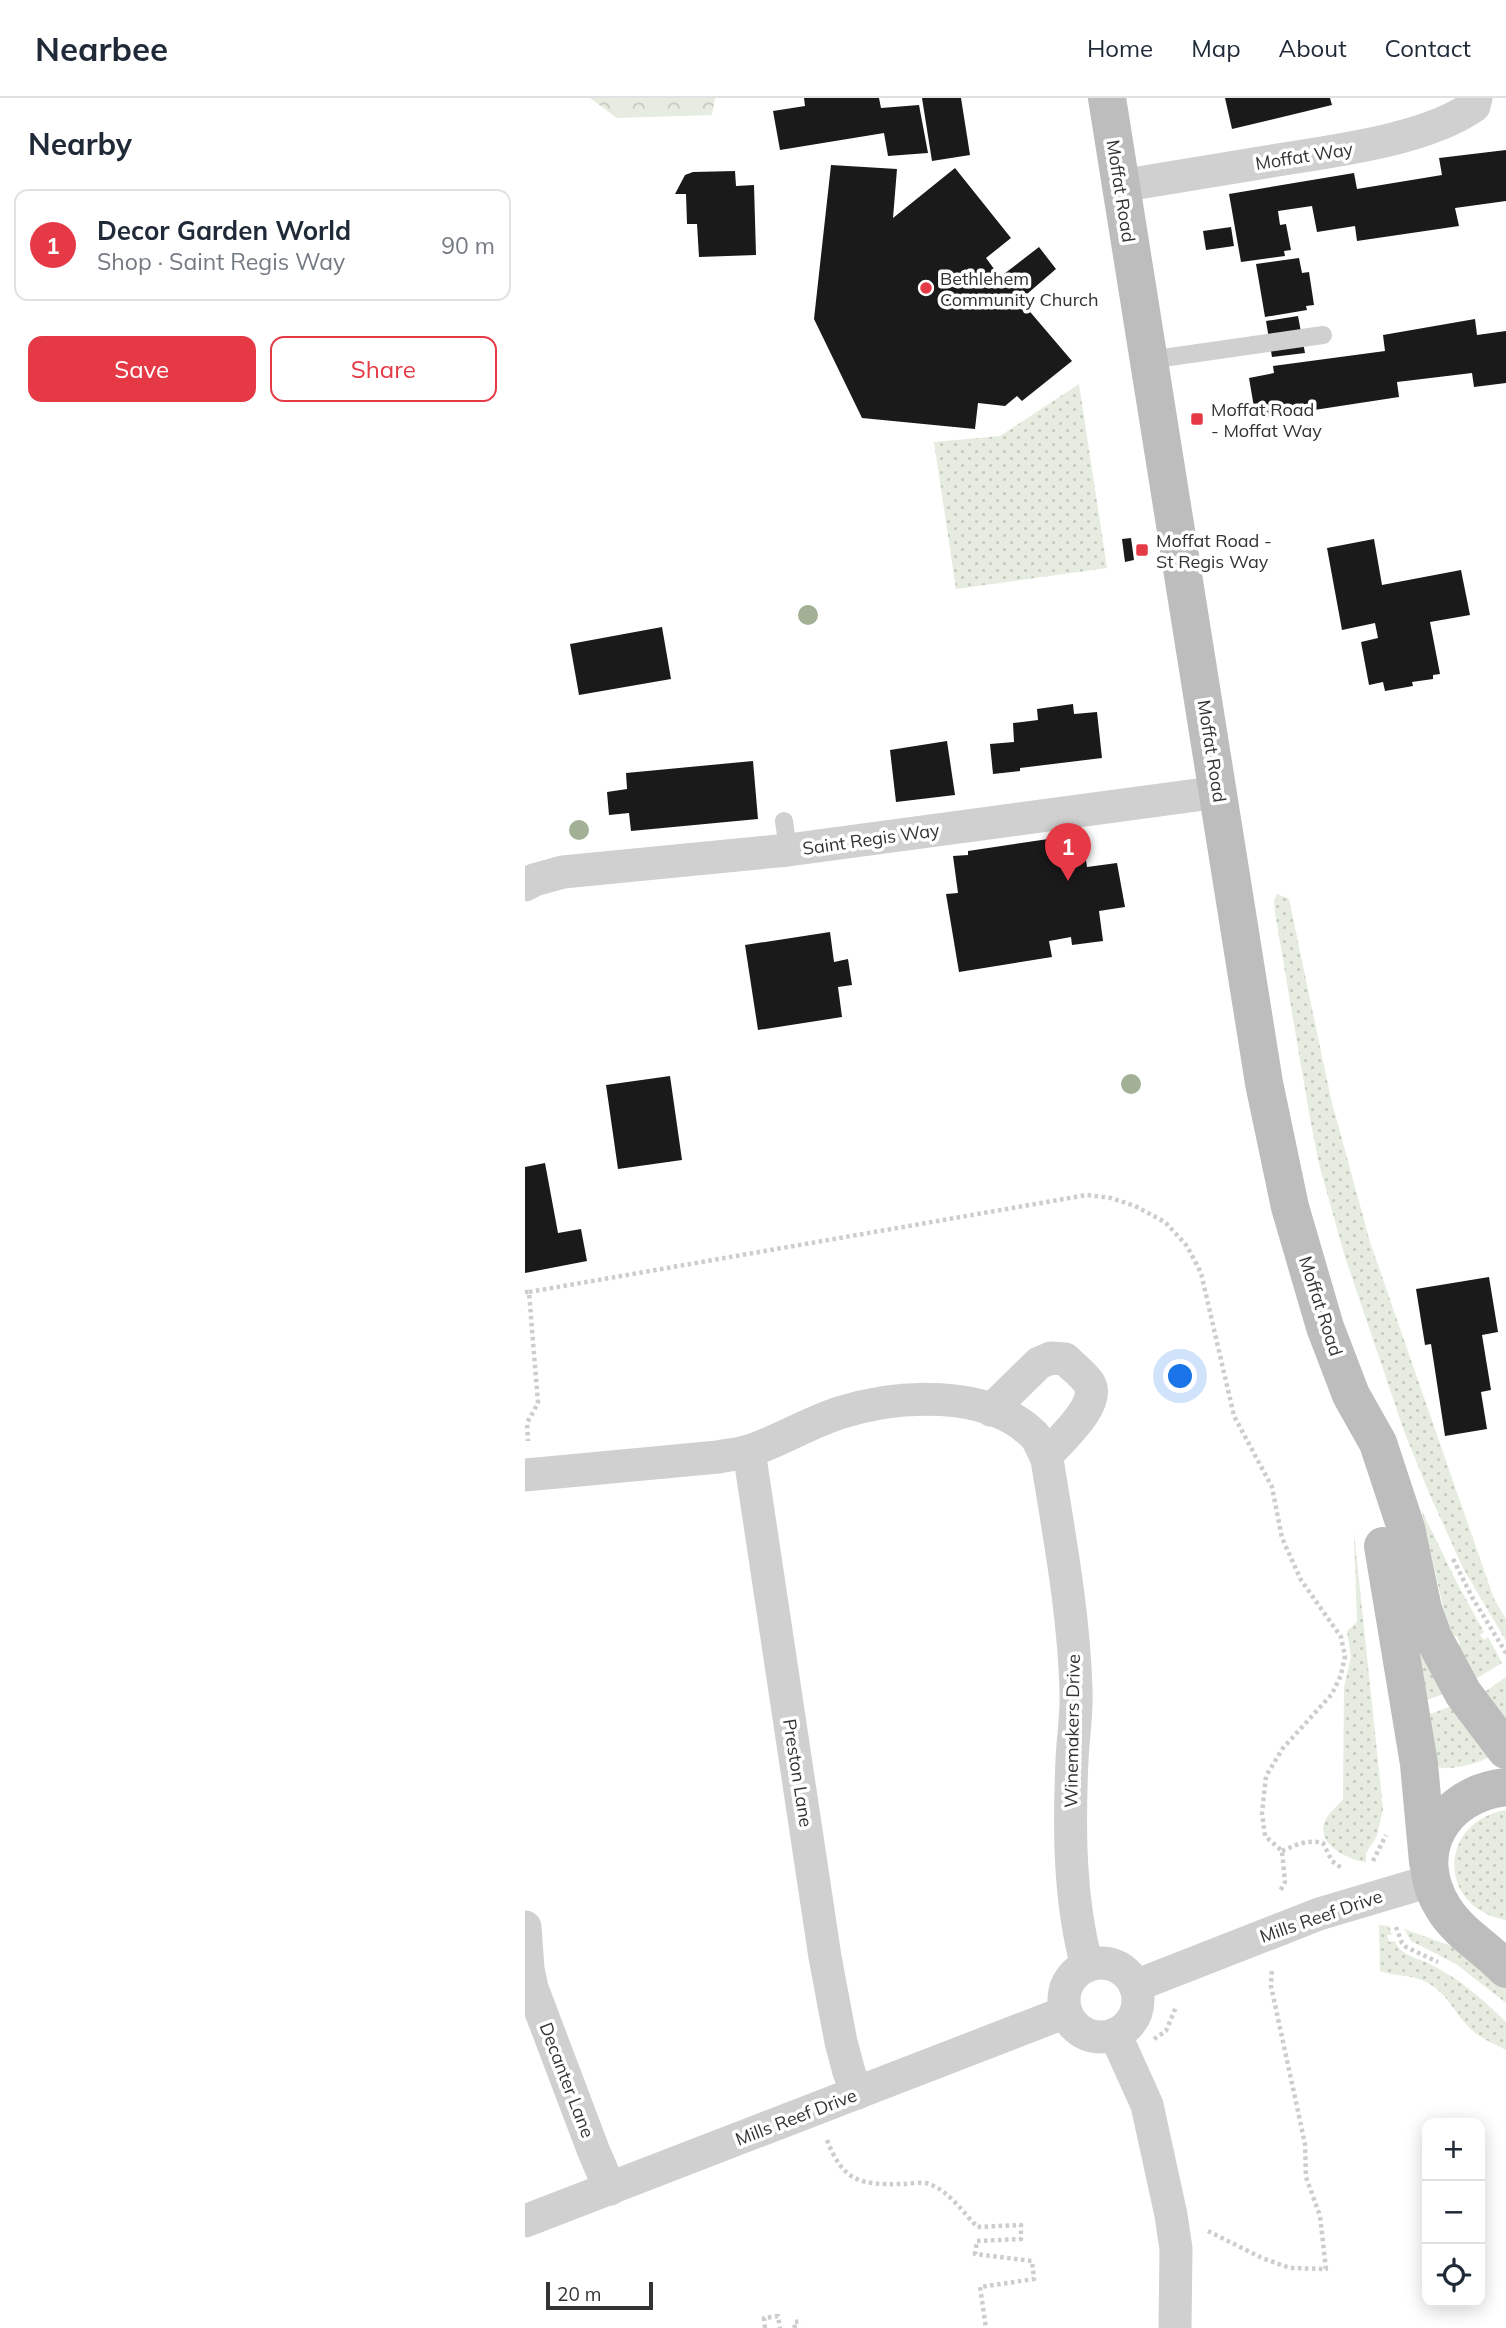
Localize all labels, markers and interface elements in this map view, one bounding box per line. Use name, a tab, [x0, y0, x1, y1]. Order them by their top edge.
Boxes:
text: Nearbee	[35, 28, 168, 69]
text: Home	[1087, 33, 1153, 63]
text: Map	[1191, 33, 1241, 63]
text: About	[1279, 33, 1347, 63]
text: Contact	[1385, 33, 1471, 63]
text: Nearby	[28, 125, 132, 163]
street label: Moffat Way	[1254, 137, 1355, 175]
street label: Moffat Road	[1102, 138, 1140, 244]
text: Decor Garden World	[97, 214, 351, 247]
text: 1	[46, 231, 60, 260]
text: 90 m	[441, 231, 495, 260]
text: Shop · Saint Regis Way	[97, 247, 345, 276]
place label: Bethlehem Community Church	[940, 267, 1099, 311]
marker: Bethlehem Community Church	[918, 280, 934, 296]
button: Save	[28, 336, 256, 402]
button: Share	[270, 336, 497, 402]
place label: Moffat Road - Moffat Way	[1211, 398, 1322, 442]
marker: Moffat Road - Moffat Way	[1189, 411, 1205, 427]
place label: Moffat Road - St Regis Way	[1156, 529, 1272, 573]
marker: Moffat Road - St Regis Way	[1134, 542, 1150, 558]
street label: Moffat Road	[1193, 698, 1231, 804]
street label: Saint Regis Way	[801, 818, 941, 860]
pin: 1	[1045, 823, 1091, 881]
street label: Moffat Road	[1294, 1253, 1348, 1359]
your location	[1163, 1359, 1197, 1393]
street label: Winemakers Drive	[1059, 1654, 1085, 1808]
street label: Preston Lane	[778, 1717, 818, 1829]
street label: Mills Reef Drive	[1257, 1884, 1385, 1948]
street label: Decanter Lane	[534, 2019, 600, 2141]
street label: Mills Reef Drive	[732, 2083, 860, 2151]
map controls	[1422, 2118, 1485, 2307]
button: +	[1422, 2118, 1485, 2181]
button: −	[1422, 2181, 1485, 2244]
button: locate	[1422, 2244, 1485, 2307]
scale bar	[546, 2279, 653, 2311]
text: 20 m	[557, 2282, 601, 2306]

